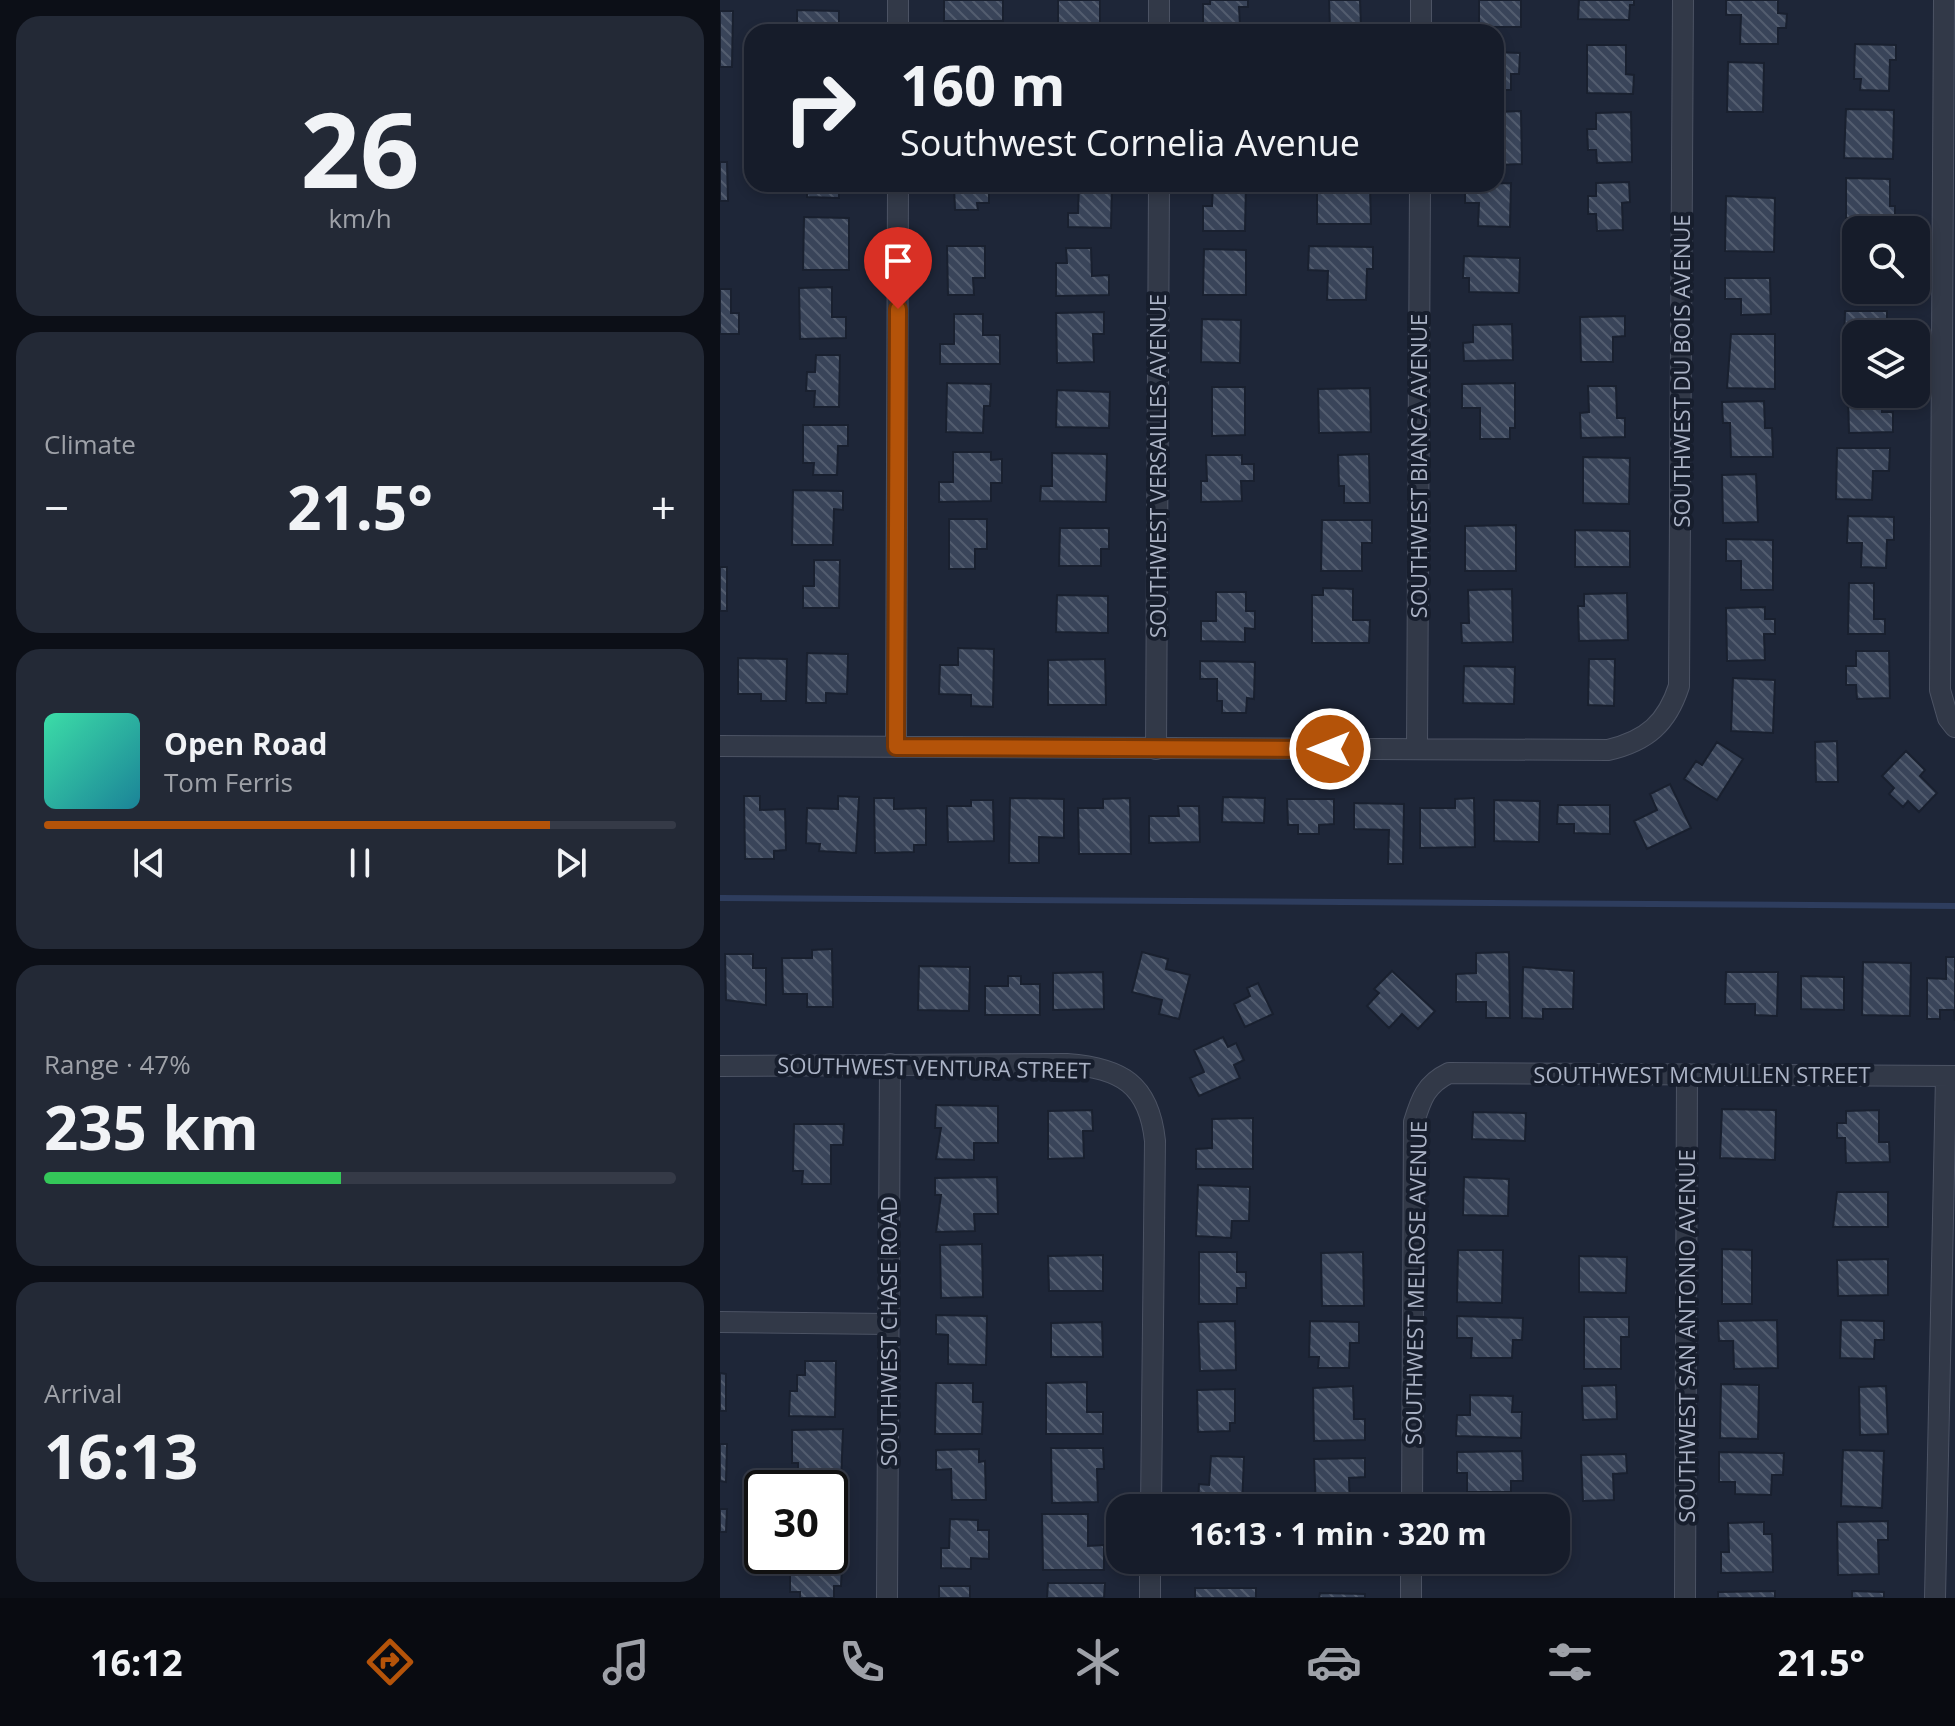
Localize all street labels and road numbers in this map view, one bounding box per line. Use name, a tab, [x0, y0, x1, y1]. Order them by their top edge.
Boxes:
street label: SOUTHWEST DU BOIS AVENUE	[1666, 214, 1696, 528]
street label: SOUTHWEST VERSAILLES AVENUE	[1142, 294, 1172, 638]
street label: SOUTHWEST BIANCA AVENUE	[1403, 314, 1433, 618]
street label: SOUTHWEST VENTURA STREET	[777, 1049, 1091, 1085]
street label: SOUTHWEST MCMULLEN STREET	[1533, 1059, 1871, 1089]
street label: SOUTHWEST MELROSE AVENUE	[1397, 1121, 1433, 1445]
street label: SOUTHWEST SAN ANTONIO AVENUE	[1671, 1149, 1701, 1523]
street label: SOUTHWEST CHASE ROAD	[873, 1196, 903, 1466]

